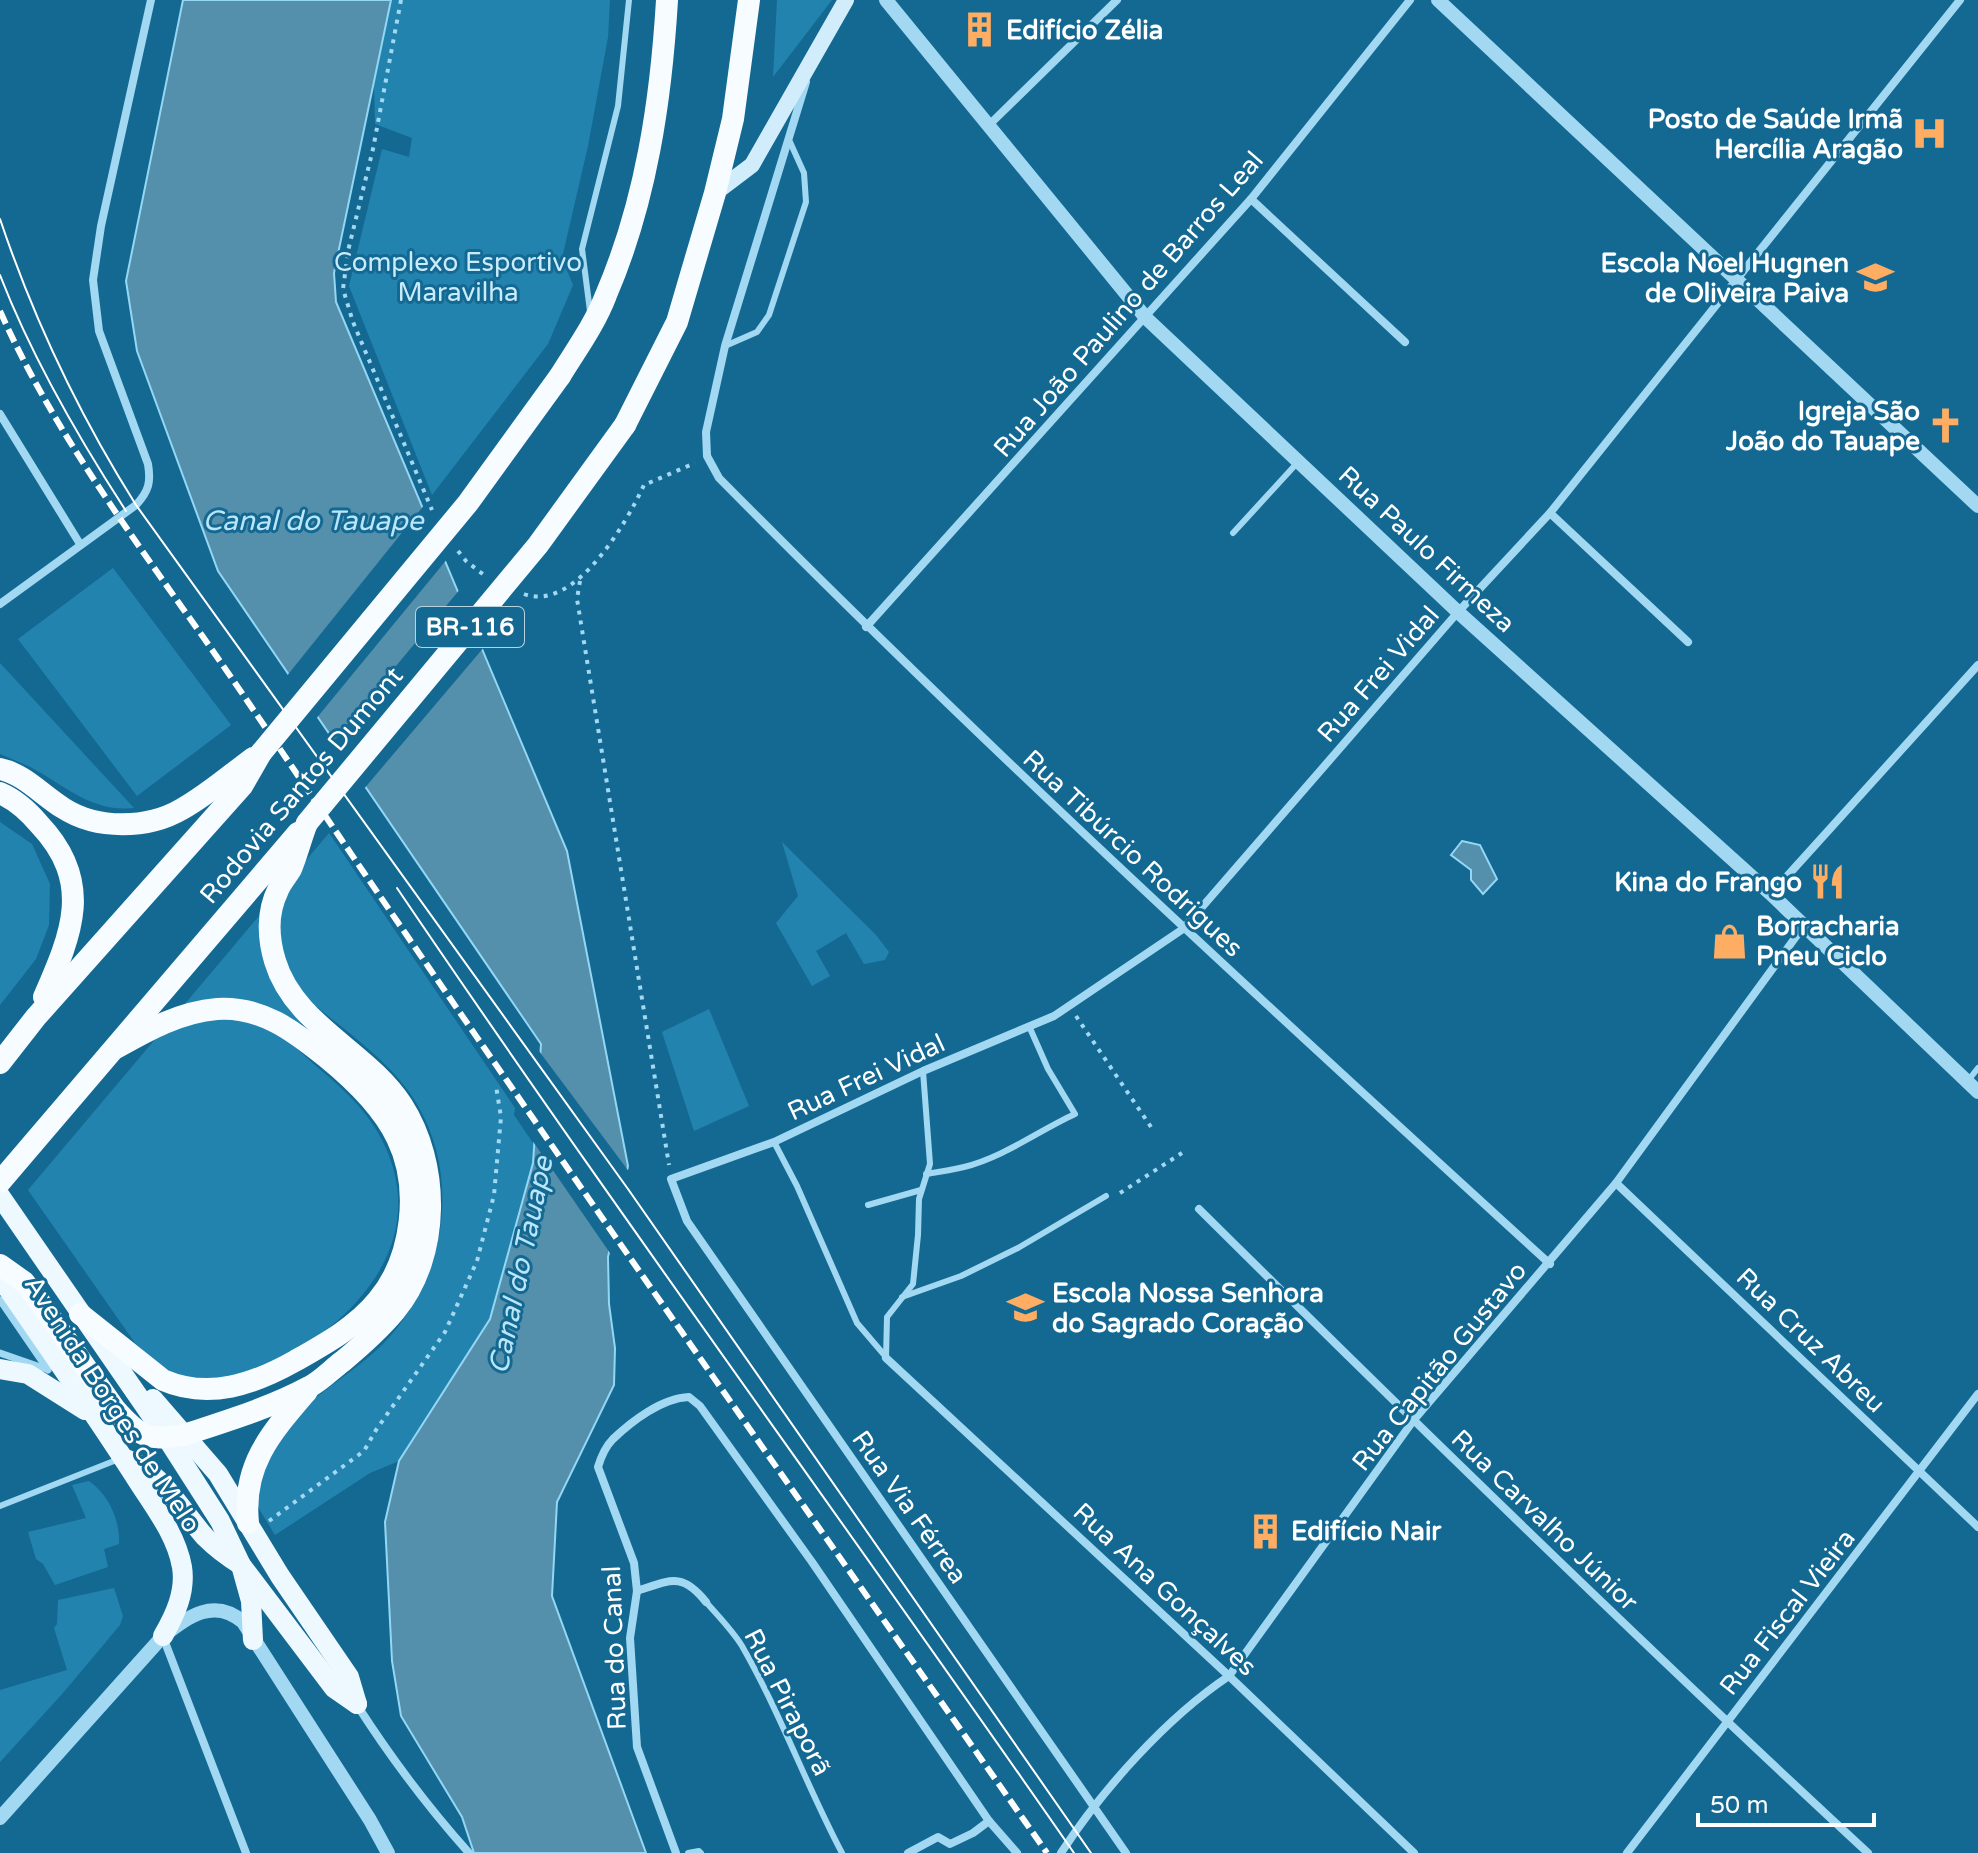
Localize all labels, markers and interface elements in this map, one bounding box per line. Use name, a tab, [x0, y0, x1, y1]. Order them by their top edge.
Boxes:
building icon: Edifício Zélia	[961, 11, 999, 49]
place label: Edifício Zélia	[1006, 15, 1163, 46]
place label: Posto de Saúde Irmã Hercília Aragão	[1648, 104, 1903, 165]
hospital icon: Posto de Saúde Irmã Hercília Aragão	[1910, 115, 1948, 153]
street label: Rua João Paulino de Barros Leal	[987, 145, 1270, 464]
park label: Complexo Esportivo Maravilha	[334, 247, 582, 308]
place label: Escola Noel Hugnen de Oliveira Paiva	[1600, 248, 1849, 309]
school or university icon: Escola Noel Hugnen de Oliveira Paiva	[1856, 259, 1894, 297]
place label: Igreja São João do Tauape	[1725, 396, 1920, 457]
church icon: Igreja São João do Tauape	[1927, 407, 1965, 445]
street label: Rua Paulo Firmeza	[1332, 460, 1521, 639]
water label: Canal do Tauape	[203, 504, 426, 538]
street label: Rua Frei Vidal	[1311, 600, 1446, 749]
road number: BR-116	[416, 607, 524, 647]
street label: Rodovia Santos Dumont	[193, 661, 409, 910]
street label: Rua Tibúrcio Rodrigues	[1016, 743, 1249, 963]
restaurant icon: Kina do Frango	[1809, 863, 1847, 901]
place label: Kina do Frango	[1614, 867, 1802, 898]
place label: Borracharia Pneu Ciclo	[1756, 911, 1900, 972]
shop icon: Borracharia Pneu Ciclo	[1711, 922, 1749, 960]
street label: Rua Frei Vidal	[783, 1027, 950, 1127]
water label: Canal do Tauape	[481, 1152, 561, 1377]
street label: Rua Capitão Gustavo	[1346, 1256, 1533, 1477]
street label: Rua Cruz Abreu	[1730, 1262, 1892, 1419]
street label: Avenida Borges de Melo	[18, 1270, 207, 1539]
place label: Escola Nossa Senhora do Sagrado Coração	[1052, 1278, 1324, 1339]
school or university icon: Escola Nossa Senhora do Sagrado Coração	[1007, 1289, 1045, 1327]
street label: Rua Carvalho Júnior	[1445, 1423, 1644, 1617]
street label: Rua Via Férrea	[845, 1425, 974, 1590]
street label: Rua Ana Gonçalves	[1067, 1496, 1263, 1682]
building icon: Edifício Nair	[1246, 1512, 1284, 1550]
place label: Edifício Nair	[1291, 1516, 1442, 1547]
street label: Rua Fiscal Vieira	[1713, 1523, 1862, 1701]
street label: Rua do Canal	[596, 1565, 633, 1731]
street label: Rua Piraporã	[737, 1624, 838, 1781]
scale bar	[1698, 1777, 1874, 1827]
text: 50 m	[1710, 1791, 1768, 1820]

